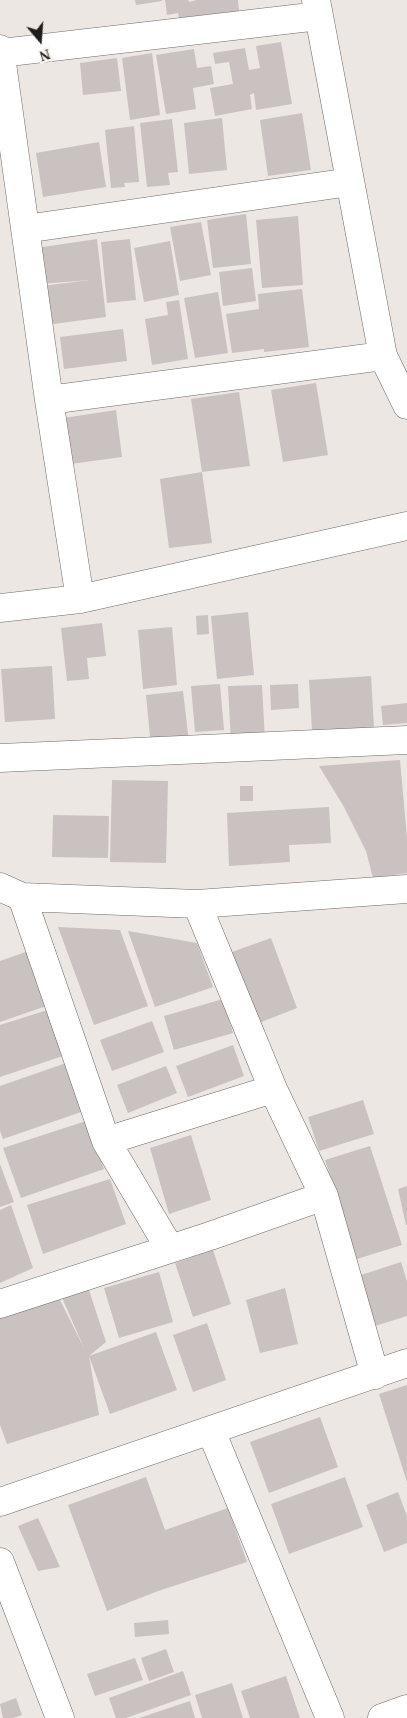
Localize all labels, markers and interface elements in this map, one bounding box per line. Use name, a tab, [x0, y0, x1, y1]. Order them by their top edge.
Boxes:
north arrow	[15, 15, 65, 65]
text: N	[38, 46, 52, 63]

